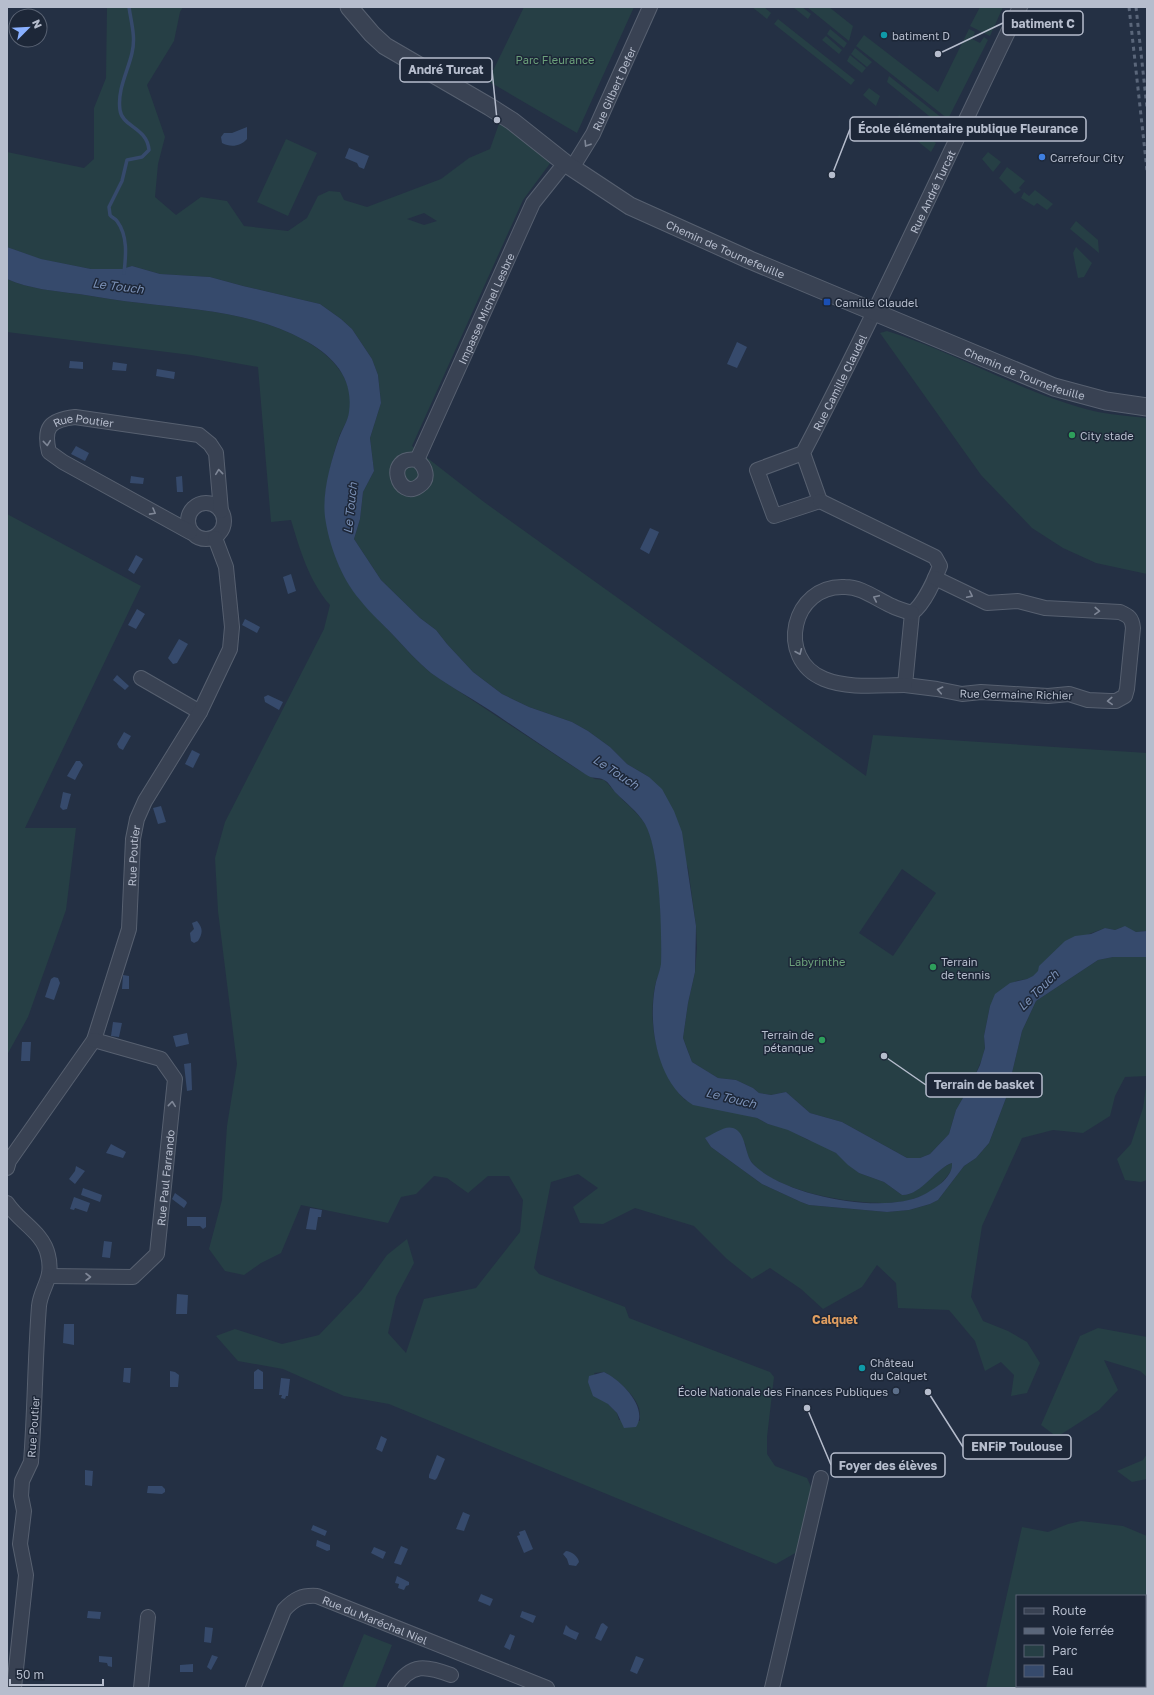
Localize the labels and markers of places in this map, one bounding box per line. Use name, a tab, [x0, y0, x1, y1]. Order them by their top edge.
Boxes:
callout: batiment C	[1003, 11, 1083, 35]
place label: batiment D	[892, 29, 950, 42]
marker: batiment D	[879, 30, 889, 40]
callout: André Turcat	[400, 58, 492, 82]
callout: École élémentaire publique Fleurance	[850, 117, 1086, 141]
place label: Carrefour City	[1050, 151, 1124, 164]
marker: Carrefour City	[1037, 152, 1047, 162]
place label: Camille Claudel	[835, 296, 918, 309]
marker: Camille Claudel	[822, 297, 832, 307]
place label: City stade	[1080, 429, 1134, 442]
marker: City stade	[1067, 430, 1077, 440]
place label: Terrain de tennis	[941, 955, 990, 981]
marker: Terrain de tennis	[928, 962, 938, 972]
place label: Terrain de pétanque	[761, 1028, 814, 1054]
marker: Terrain de pétanque	[817, 1035, 827, 1045]
callout: Terrain de basket	[926, 1073, 1042, 1097]
place label: Château du Calquet	[870, 1356, 927, 1382]
marker: Château du Calquet	[857, 1363, 867, 1373]
place label: École Nationale des Finances Publiques	[678, 1385, 888, 1398]
marker: École Nationale des Finances Publiques	[891, 1386, 901, 1396]
callout: ENFiP Toulouse	[963, 1435, 1071, 1459]
callout: Foyer des élèves	[831, 1453, 945, 1477]

